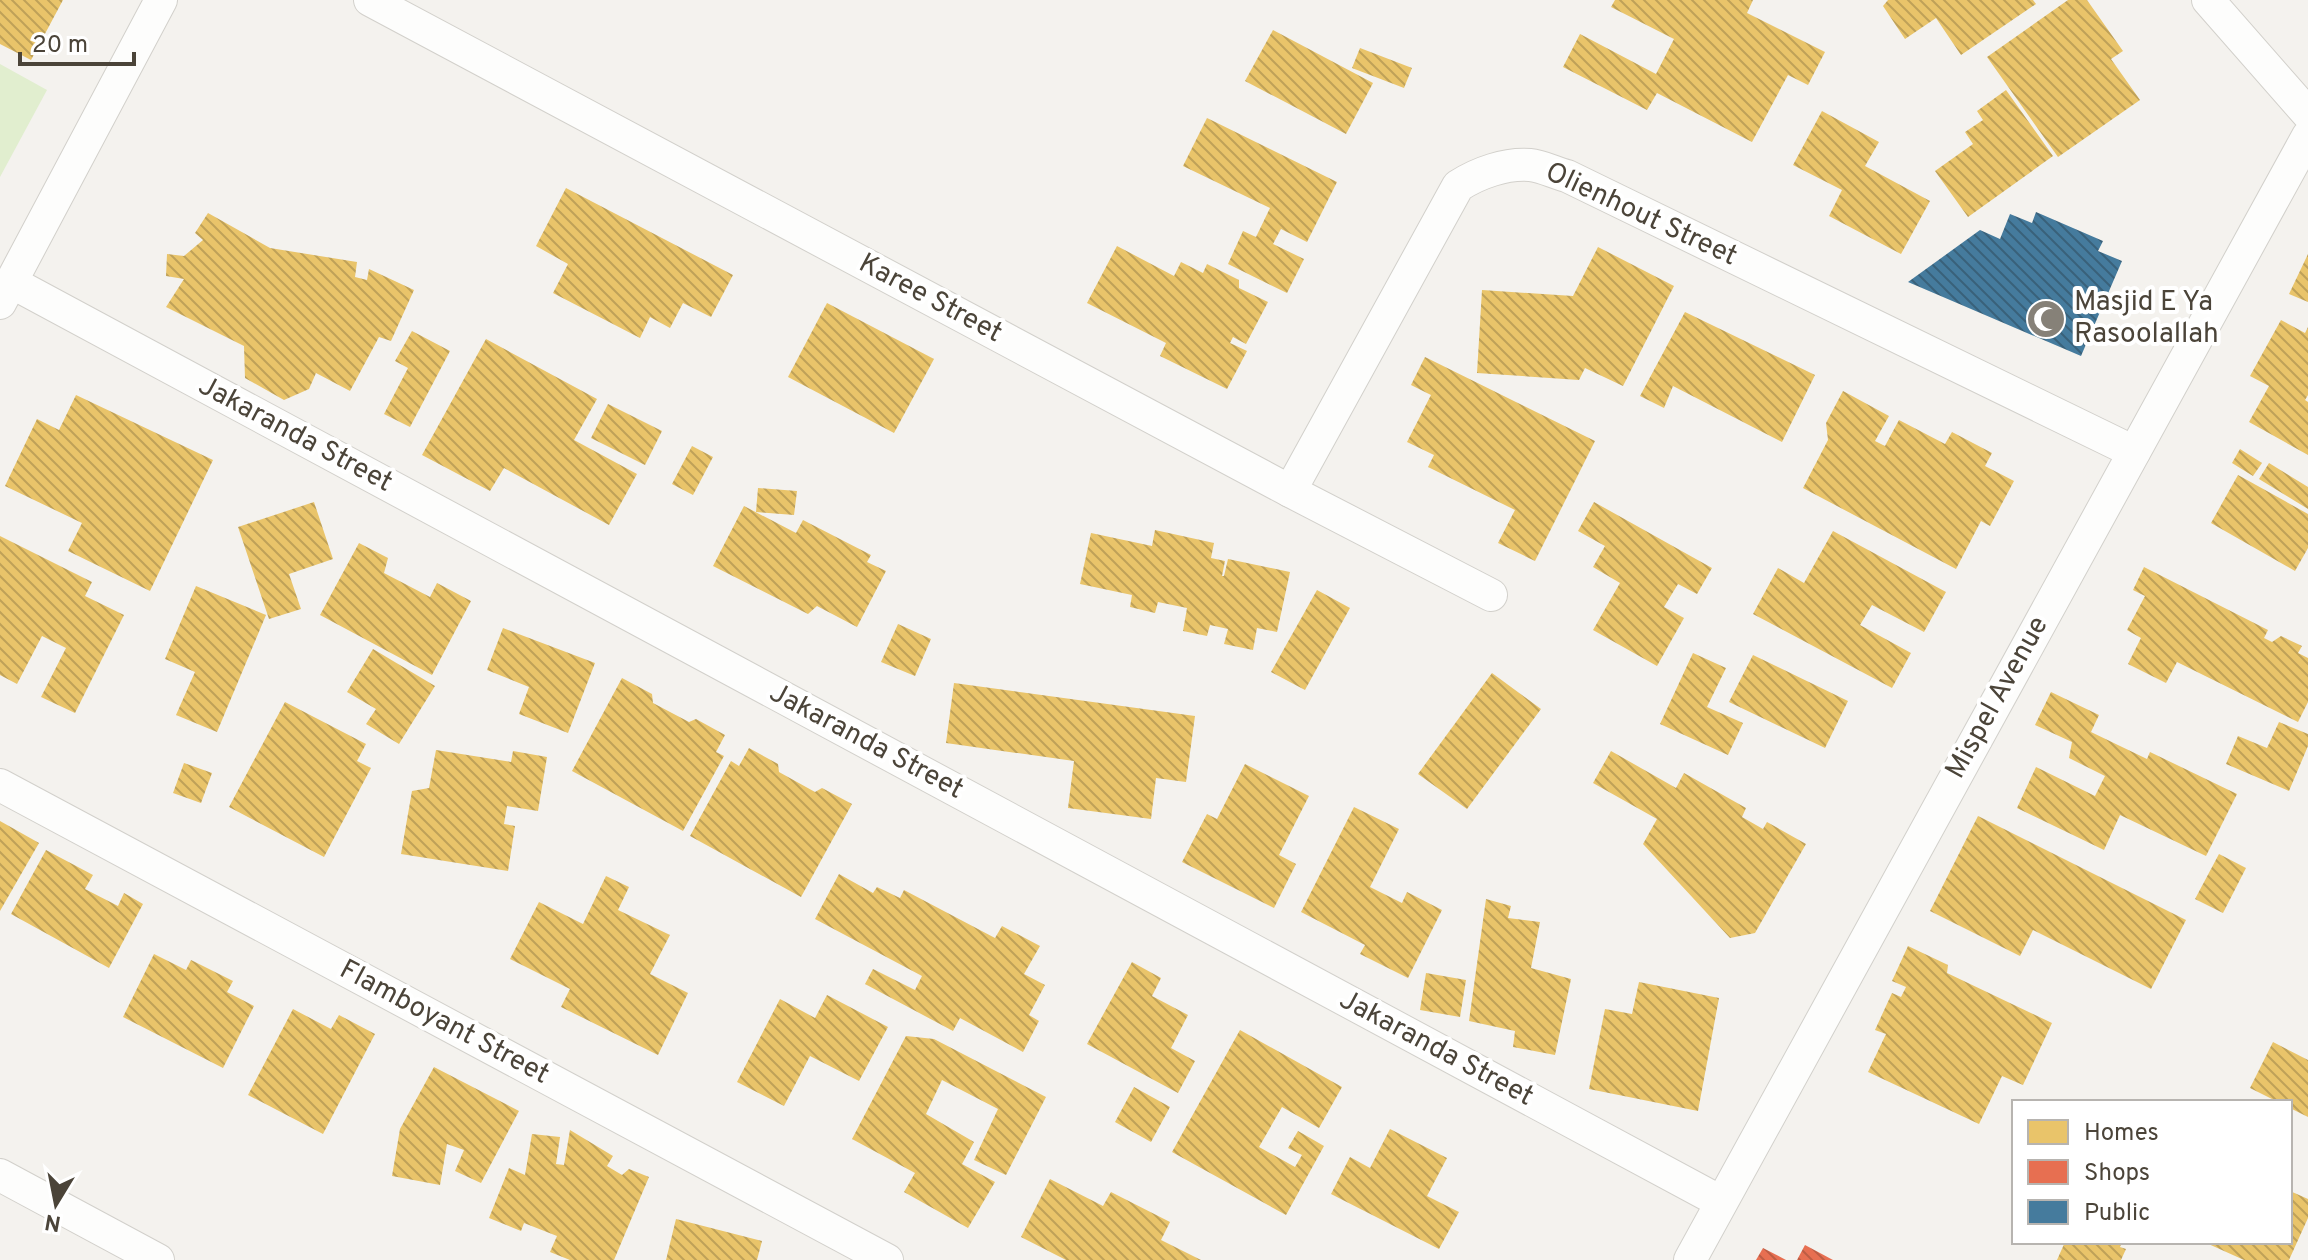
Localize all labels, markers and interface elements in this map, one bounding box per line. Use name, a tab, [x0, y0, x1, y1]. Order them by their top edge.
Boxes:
scale bar	[20, 16, 134, 66]
text: 20 m	[32, 31, 88, 61]
street label: Olienhout Street	[1539, 155, 1743, 275]
street label: Karee Street	[852, 246, 1008, 352]
place label: Masjid E Ya Rasoolallah	[2074, 285, 2219, 353]
mosque icon: Masjid E Ya Rasoolallah	[2025, 298, 2067, 340]
street label: Jakaranda Street	[192, 369, 398, 501]
street label: Mispel Avenue	[1939, 610, 2057, 786]
street label: Jakaranda Street	[763, 676, 969, 808]
street label: Flamboyant Street	[333, 953, 555, 1093]
street label: Jakaranda Street	[1333, 983, 1539, 1115]
legend	[2012, 1100, 2292, 1244]
text: Homes	[2084, 1119, 2159, 1149]
text: Shops	[2084, 1159, 2150, 1189]
north arrow	[16, 1164, 96, 1244]
text: Public	[2084, 1199, 2150, 1229]
text: N	[43, 1207, 63, 1236]

